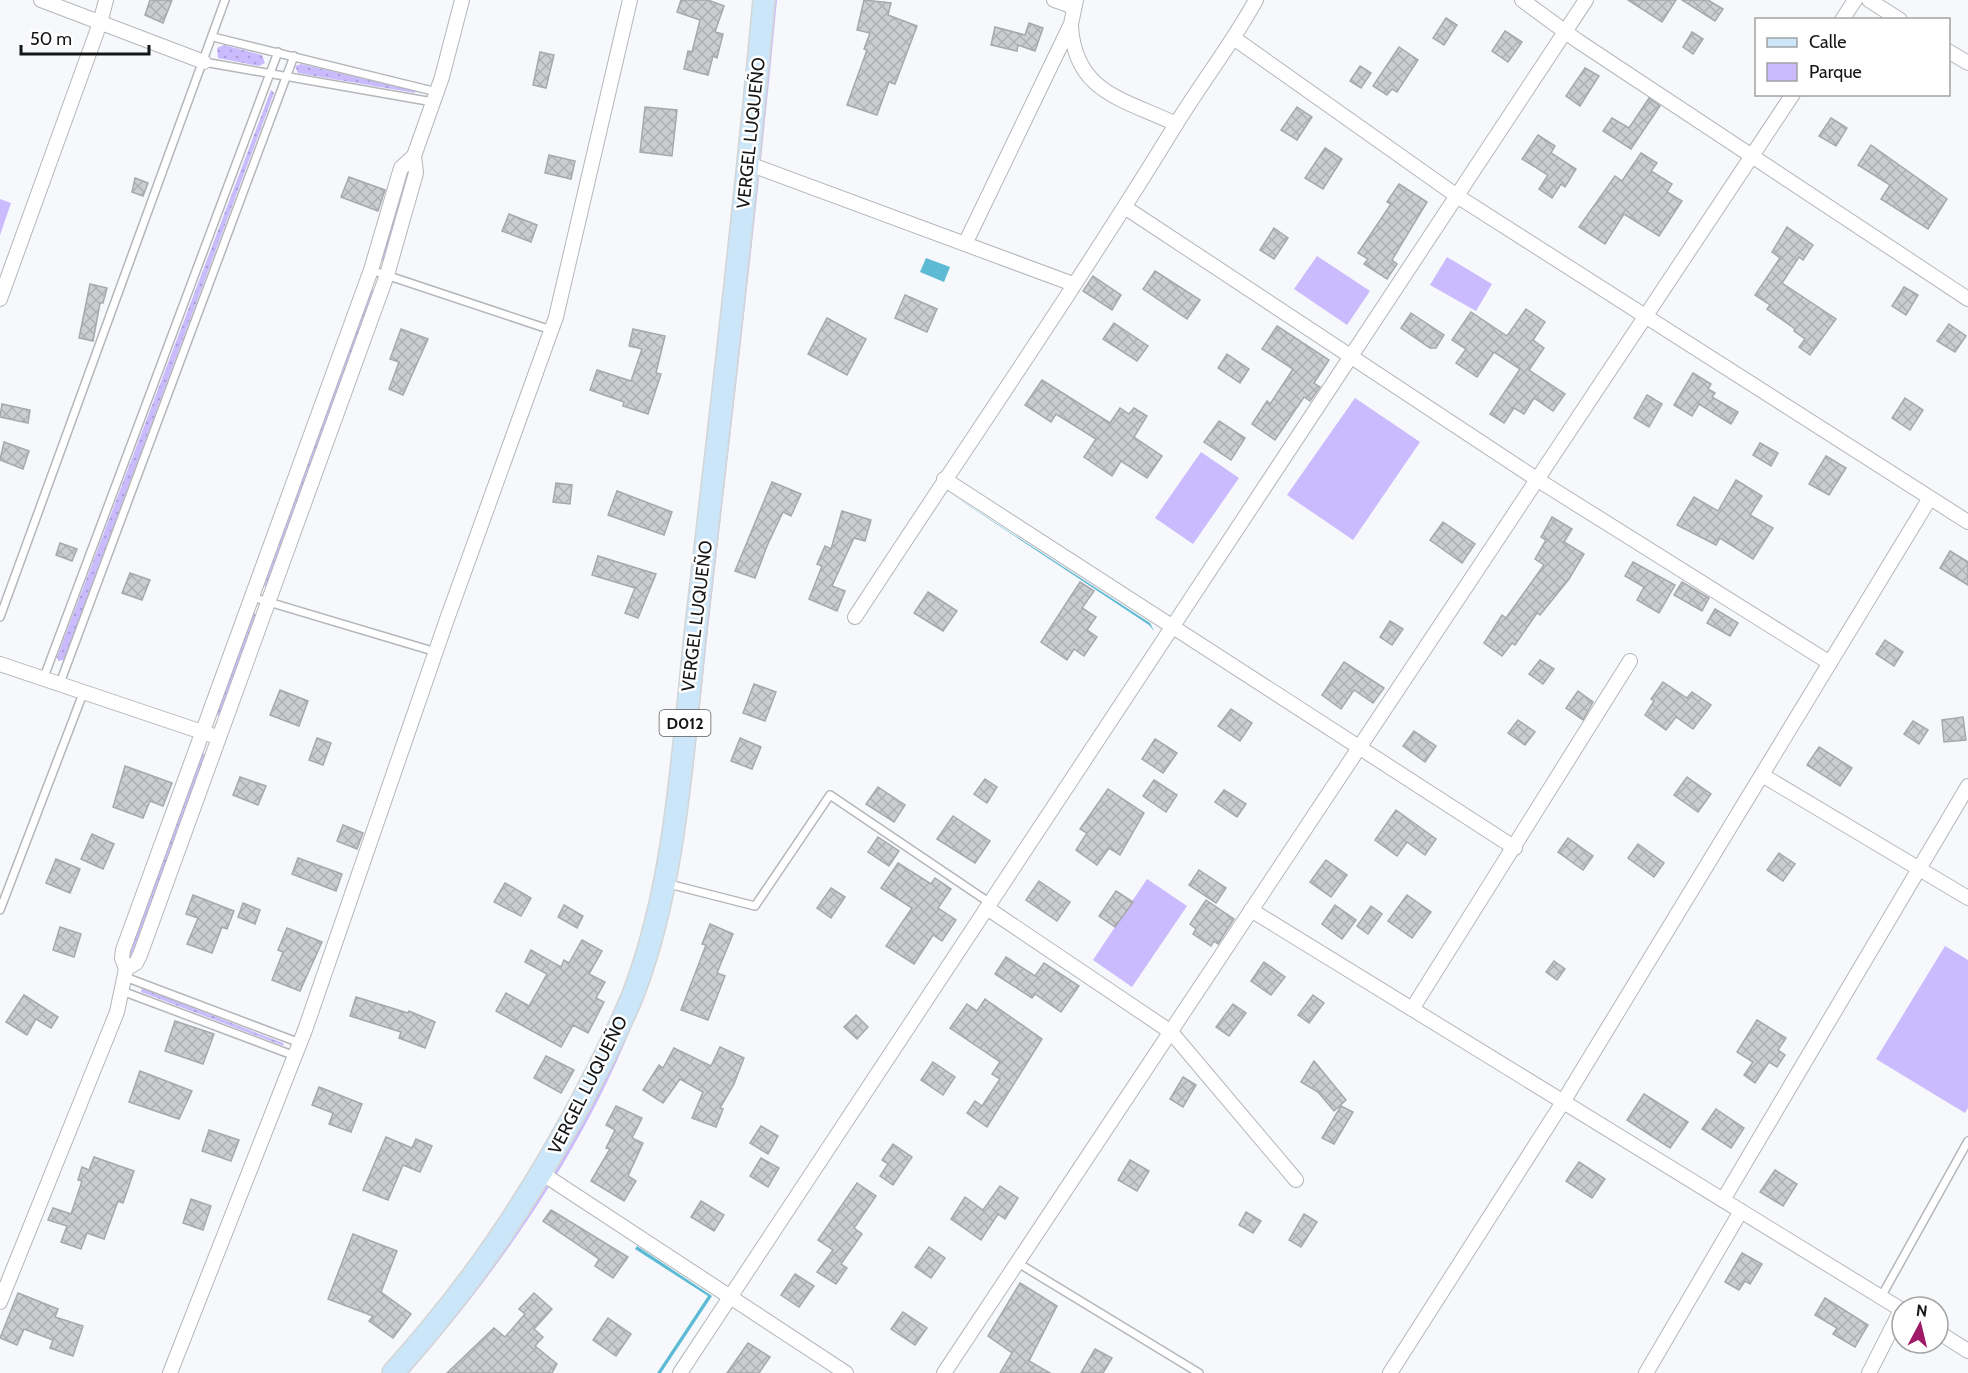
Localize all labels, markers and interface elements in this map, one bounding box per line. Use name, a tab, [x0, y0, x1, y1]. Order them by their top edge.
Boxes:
scale bar	[21, 18, 148, 56]
legend	[1755, 18, 1950, 96]
text: 50 m	[30, 28, 72, 50]
text: Calle	[1809, 31, 1846, 53]
street label: VERGEL LUQUEÑO	[732, 56, 770, 210]
text: Parque	[1809, 61, 1862, 83]
street label: VERGEL LUQUEÑO	[677, 539, 717, 693]
road number: D012	[660, 710, 710, 736]
street label: VERGEL LUQUEÑO	[544, 1012, 632, 1158]
north arrow	[1890, 1295, 1950, 1355]
text: N	[1915, 1300, 1929, 1321]

